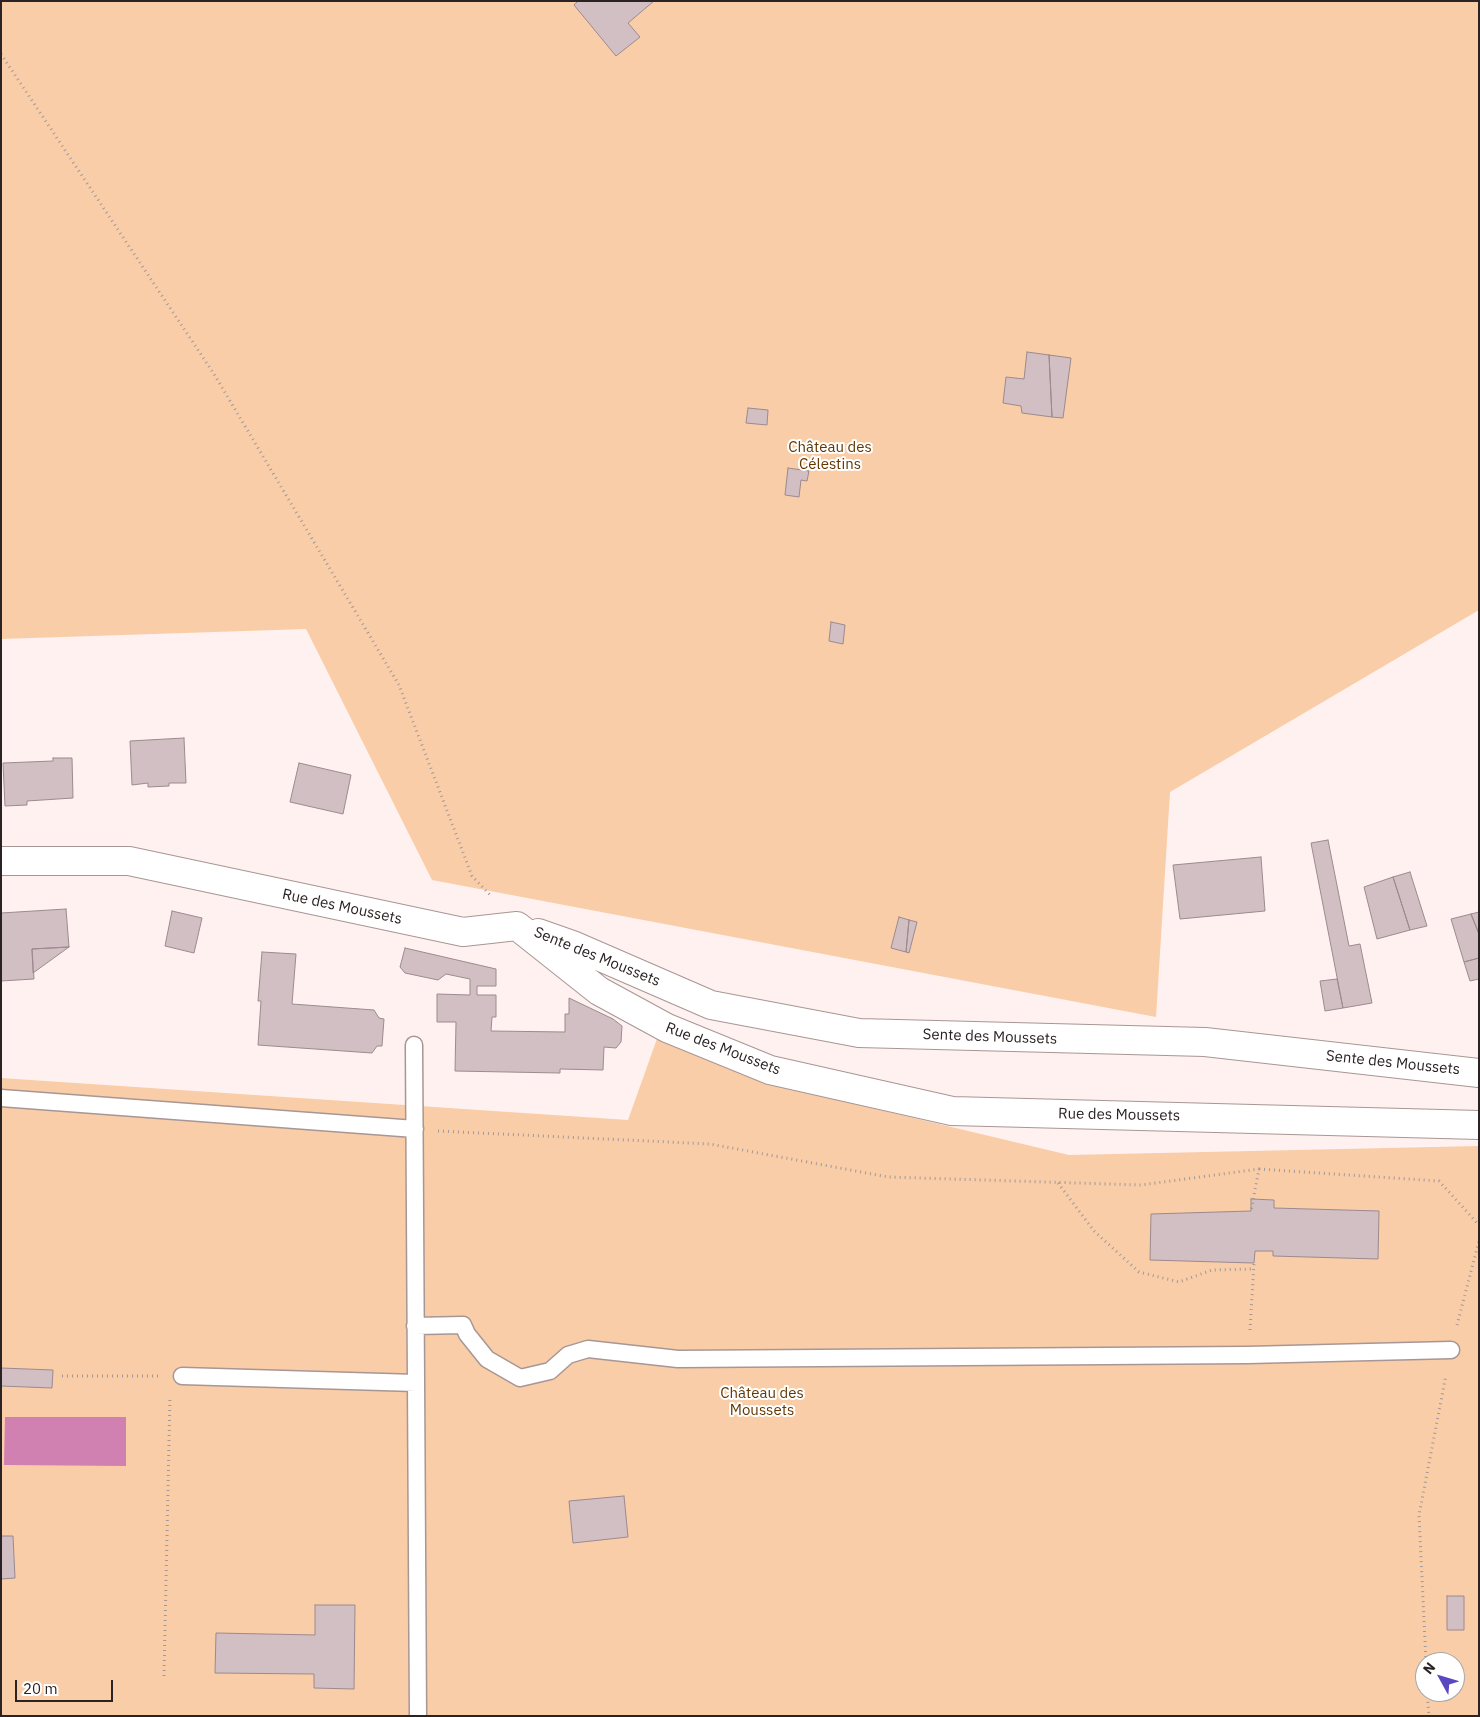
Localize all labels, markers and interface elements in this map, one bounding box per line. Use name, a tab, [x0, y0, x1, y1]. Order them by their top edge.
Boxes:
park label: Château des Célestins	[788, 439, 872, 474]
street label: Rue des Moussets	[280, 886, 404, 928]
street label: Sente des Moussets	[531, 923, 663, 991]
street label: Rue des Moussets	[663, 1019, 783, 1079]
street label: Sente des Moussets	[922, 1026, 1058, 1048]
street label: Sente des Moussets	[1325, 1047, 1461, 1079]
street label: Rue des Moussets	[1058, 1105, 1180, 1125]
park label: Château des Moussets	[720, 1385, 804, 1420]
north arrow	[1415, 1652, 1465, 1702]
text: N	[1419, 1659, 1439, 1678]
scale bar	[18, 1670, 115, 1702]
text: 20 m	[23, 1679, 58, 1698]

